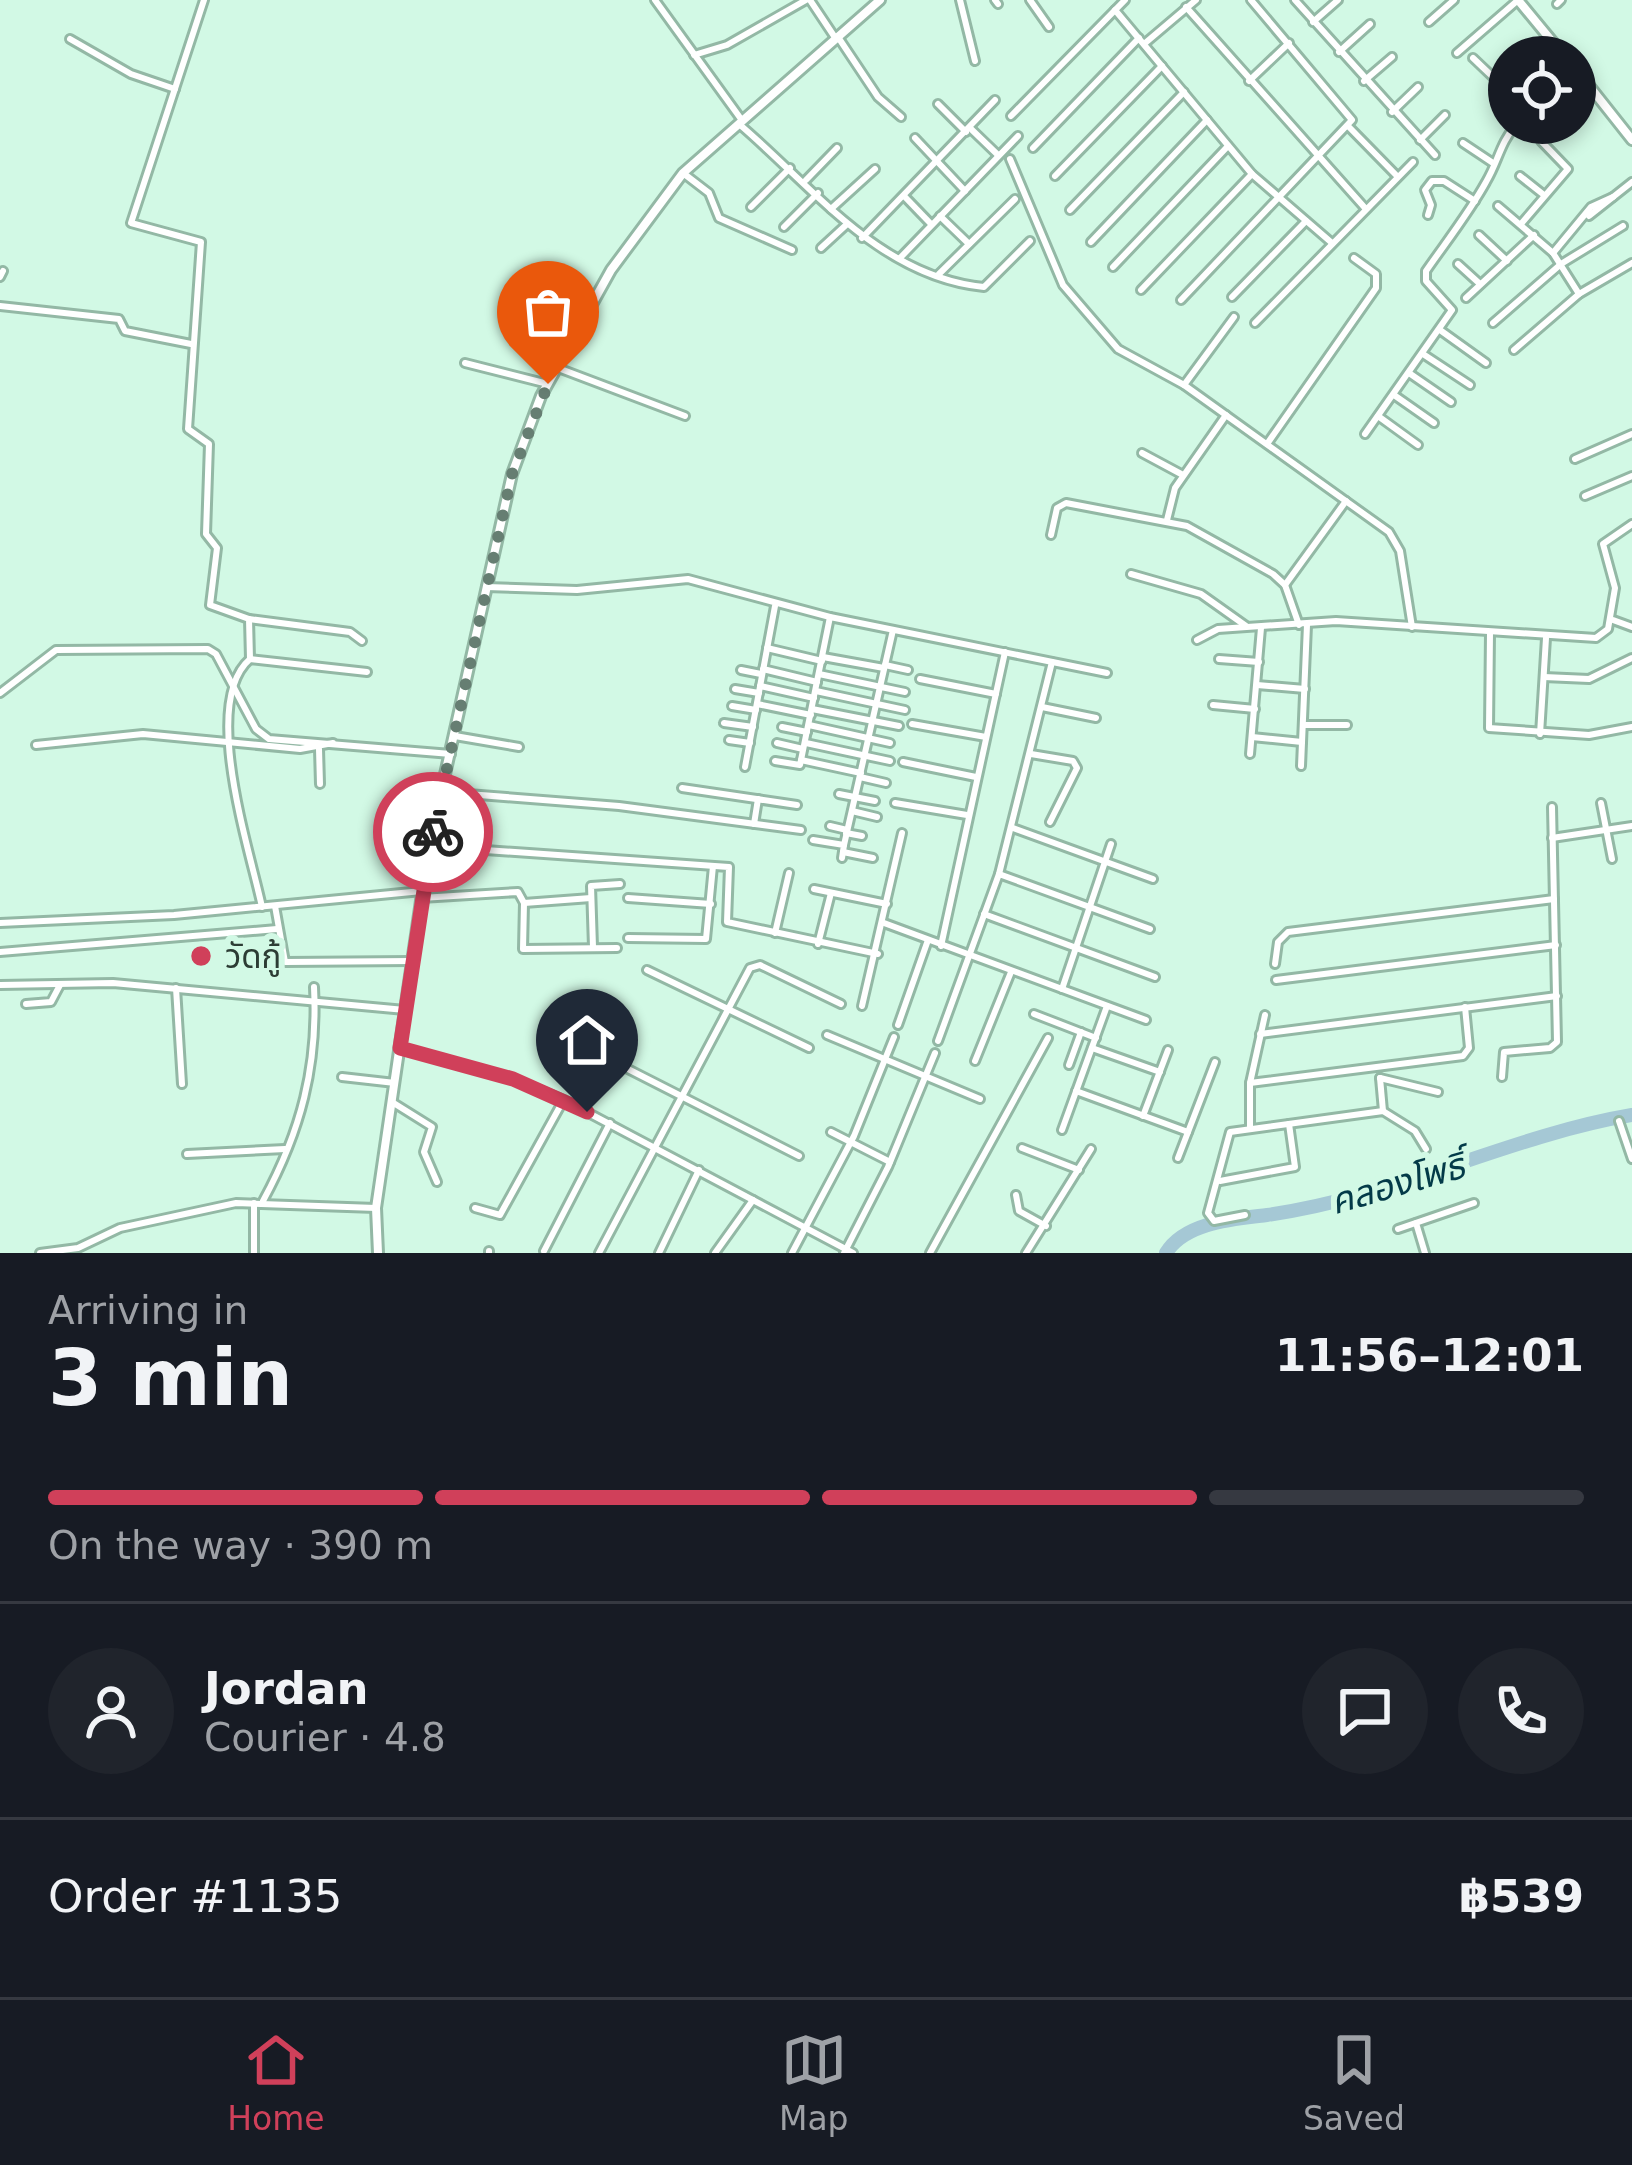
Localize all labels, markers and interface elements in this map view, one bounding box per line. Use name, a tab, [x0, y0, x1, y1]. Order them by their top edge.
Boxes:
map controls	[1488, 36, 1596, 144]
button: locate	[1488, 36, 1596, 144]
pin	[497, 261, 599, 384]
icon: bag	[515, 279, 581, 345]
courier	[373, 772, 493, 892]
icon: bike	[400, 799, 466, 865]
place label: วัดกู้	[225, 937, 281, 977]
marker: วัดกู้	[188, 943, 214, 969]
pin	[536, 989, 638, 1112]
icon: home	[554, 1007, 620, 1073]
water label: คลองโพธิ์	[1325, 1142, 1478, 1222]
text: Arriving in	[48, 1288, 248, 1333]
text: 11:56–12:01	[1275, 1329, 1584, 1382]
text: 3 min	[48, 1333, 293, 1423]
text: On the way · 390 m	[48, 1523, 433, 1568]
button: person	[48, 1648, 174, 1774]
button: chat	[1302, 1648, 1428, 1774]
button: phone	[1458, 1648, 1584, 1774]
text: Jordan	[204, 1662, 368, 1715]
text: Courier · 4.8	[204, 1715, 446, 1760]
text: Order #1135	[48, 1870, 342, 1923]
text: ฿539	[1459, 1870, 1584, 1923]
tab: Home	[227, 2027, 325, 2138]
tab: Map	[779, 2027, 849, 2138]
tab: Saved	[1303, 2027, 1405, 2138]

